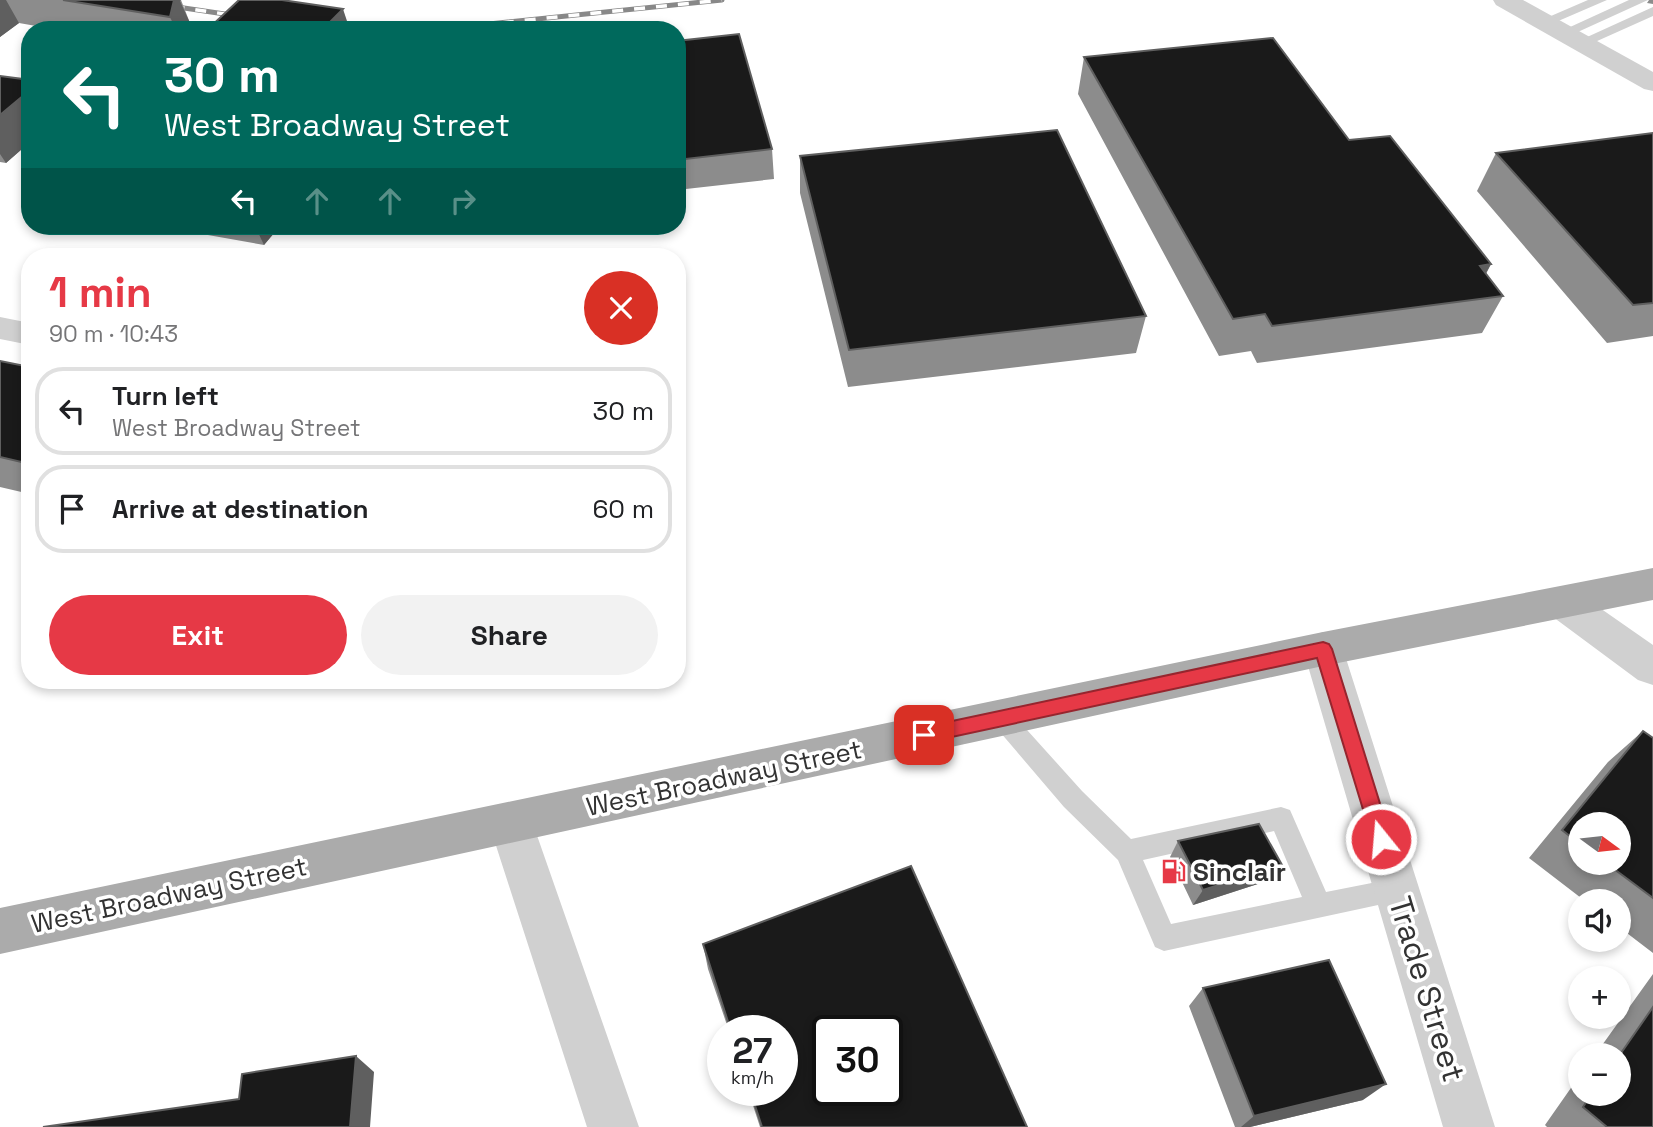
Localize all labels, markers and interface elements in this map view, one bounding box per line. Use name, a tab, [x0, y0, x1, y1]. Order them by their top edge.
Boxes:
text: 30 m	[164, 44, 280, 106]
icon: left	[49, 49, 140, 140]
text: West Broadway Street	[164, 105, 510, 145]
icon: left	[225, 182, 263, 220]
icon: ahead	[298, 182, 336, 220]
icon: ahead	[371, 182, 409, 220]
icon: right	[444, 182, 482, 220]
text: 1 min	[49, 266, 152, 319]
button: close	[584, 271, 658, 345]
text: 90 m · 10:43	[49, 319, 178, 349]
text: Turn left	[112, 379, 219, 413]
icon: left	[53, 392, 91, 430]
text: 30 m	[593, 394, 654, 428]
text: West Broadway Street	[112, 413, 361, 443]
icon: arrive	[53, 490, 91, 528]
text: Arrive at destination	[112, 492, 369, 526]
text: 60 m	[592, 492, 654, 526]
button: Exit	[49, 595, 347, 675]
button: Share	[361, 595, 658, 675]
pin	[894, 705, 954, 765]
icon: arrive	[905, 716, 943, 754]
street label: West Broadway Street	[583, 732, 865, 824]
position arrow	[1344, 802, 1418, 876]
north arrow	[1568, 812, 1631, 875]
map controls	[1568, 812, 1631, 1106]
street label: West Broadway Street	[28, 849, 310, 941]
place label: Sinclair	[1193, 855, 1286, 889]
fuel station icon: Sinclair	[1159, 858, 1187, 886]
button: sound	[1568, 889, 1631, 952]
street label: Trade Street	[1380, 892, 1474, 1086]
button: +	[1568, 966, 1631, 1029]
speed limit sign: 30	[812, 1015, 903, 1106]
text: 27	[733, 1029, 772, 1073]
button: −	[1568, 1043, 1631, 1106]
text: km/h	[731, 1066, 774, 1089]

